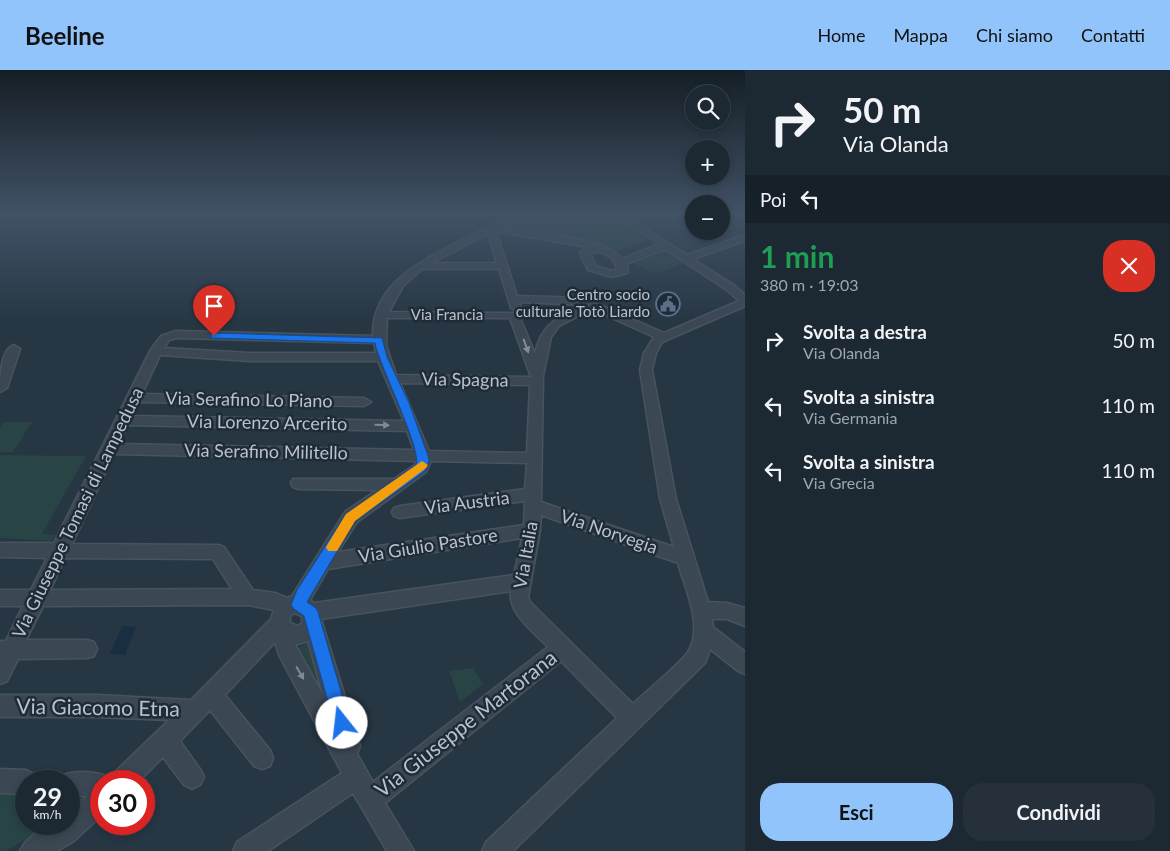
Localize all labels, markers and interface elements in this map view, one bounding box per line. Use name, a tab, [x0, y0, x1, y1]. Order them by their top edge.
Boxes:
text: Beeline	[25, 21, 105, 50]
text: Home	[817, 24, 865, 46]
text: Mappa	[893, 24, 948, 46]
text: Chi siamo	[976, 24, 1053, 46]
text: Contatti	[1081, 24, 1145, 46]
map controls	[685, 85, 730, 240]
button: search	[685, 85, 730, 130]
text: 50 m	[843, 88, 921, 130]
icon: right	[760, 90, 825, 155]
text: Via Olanda	[843, 130, 949, 157]
button: +	[685, 140, 730, 185]
icon: left	[796, 185, 824, 213]
text: Poi	[760, 188, 786, 211]
button: −	[685, 195, 730, 240]
text: 1 min	[760, 238, 834, 274]
button: close	[1103, 240, 1155, 292]
text: 380 m · 19:03	[760, 275, 859, 294]
pin	[193, 285, 235, 336]
place label: Centro socio culturale Totò Liardo	[516, 285, 650, 320]
public building icon: Centro socio culturale Totò Liardo	[655, 291, 681, 317]
icon: arrive	[200, 292, 228, 320]
street label: Via Francia	[411, 305, 483, 323]
text: Svolta a destra	[803, 320, 927, 343]
icon: right	[760, 327, 788, 355]
text: 50 m	[1112, 329, 1155, 352]
one-way arrow	[523, 338, 530, 353]
text: Via Olanda	[803, 343, 880, 362]
street label: Via Spagna	[421, 367, 509, 391]
street label: Via Giuseppe Tomasi di Lampedusa	[7, 384, 148, 641]
text: Svolta a sinistra	[803, 385, 935, 408]
street label: Via Serafino Lo Piano	[165, 387, 333, 411]
icon: left	[760, 392, 788, 420]
text: 110 m	[1101, 394, 1155, 417]
text: Via Germania	[803, 408, 897, 427]
street label: Via Lorenzo Arcerito	[187, 410, 347, 434]
one-way arrow	[374, 421, 390, 429]
street label: Via Serafino Militello	[184, 439, 348, 463]
text: Svolta a sinistra	[803, 450, 935, 473]
icon: left	[760, 457, 788, 485]
text: 110 m	[1101, 459, 1155, 482]
text: Via Grecia	[803, 473, 875, 492]
street label: Via Austria	[423, 486, 511, 518]
street label: Via Norvegia	[558, 504, 661, 558]
street label: Via Italia	[508, 520, 542, 590]
street label: Via Giulio Pastore	[357, 523, 499, 567]
street label: Via Giuseppe Martorana	[369, 644, 561, 802]
one-way arrow	[296, 666, 305, 679]
street label: Via Giacomo Etna	[16, 693, 180, 720]
position arrow	[315, 696, 367, 748]
speed limit sign: 30	[90, 770, 155, 835]
text: 29	[33, 781, 62, 811]
button: Esci	[760, 783, 953, 841]
button: Condividi	[963, 783, 1155, 841]
text: km/h	[33, 807, 62, 822]

